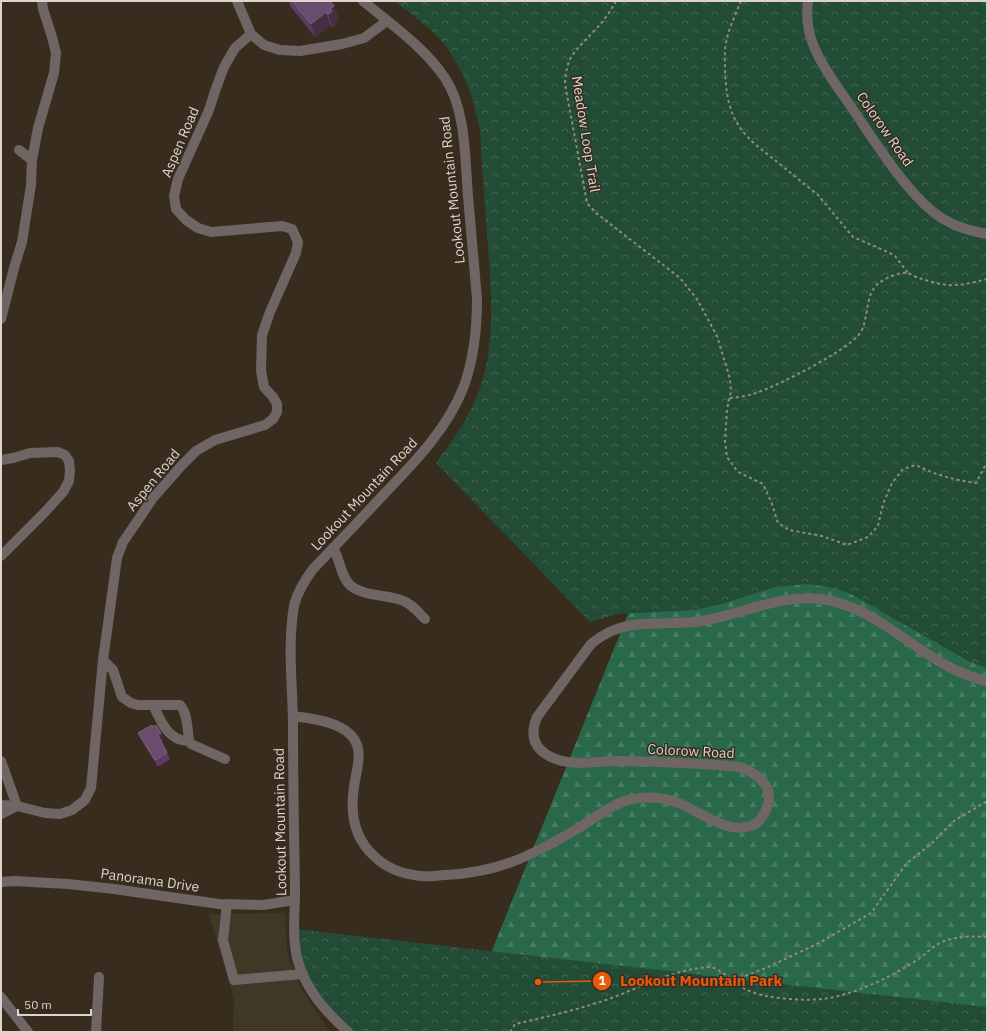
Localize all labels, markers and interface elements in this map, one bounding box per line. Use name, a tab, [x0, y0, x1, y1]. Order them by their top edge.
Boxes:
street label: Meadow Loop Trail	[568, 74, 604, 194]
street label: Colorow Road	[853, 88, 917, 170]
street label: Aspen Road	[157, 104, 203, 180]
street label: Lookout Mountain Road	[435, 115, 469, 265]
street label: Lookout Mountain Road	[307, 434, 421, 554]
street label: Aspen Road	[122, 445, 184, 515]
street label: Colorow Road	[647, 740, 735, 762]
street label: Lookout Mountain Road	[270, 748, 290, 896]
street label: Panorama Drive	[99, 864, 201, 896]
callout: Lookout Mountain Park	[592, 967, 790, 994]
text: Lookout Mountain Park	[620, 971, 782, 990]
text: 1	[598, 973, 606, 988]
scale bar	[18, 991, 91, 1017]
text: 50 m	[24, 997, 52, 1012]

